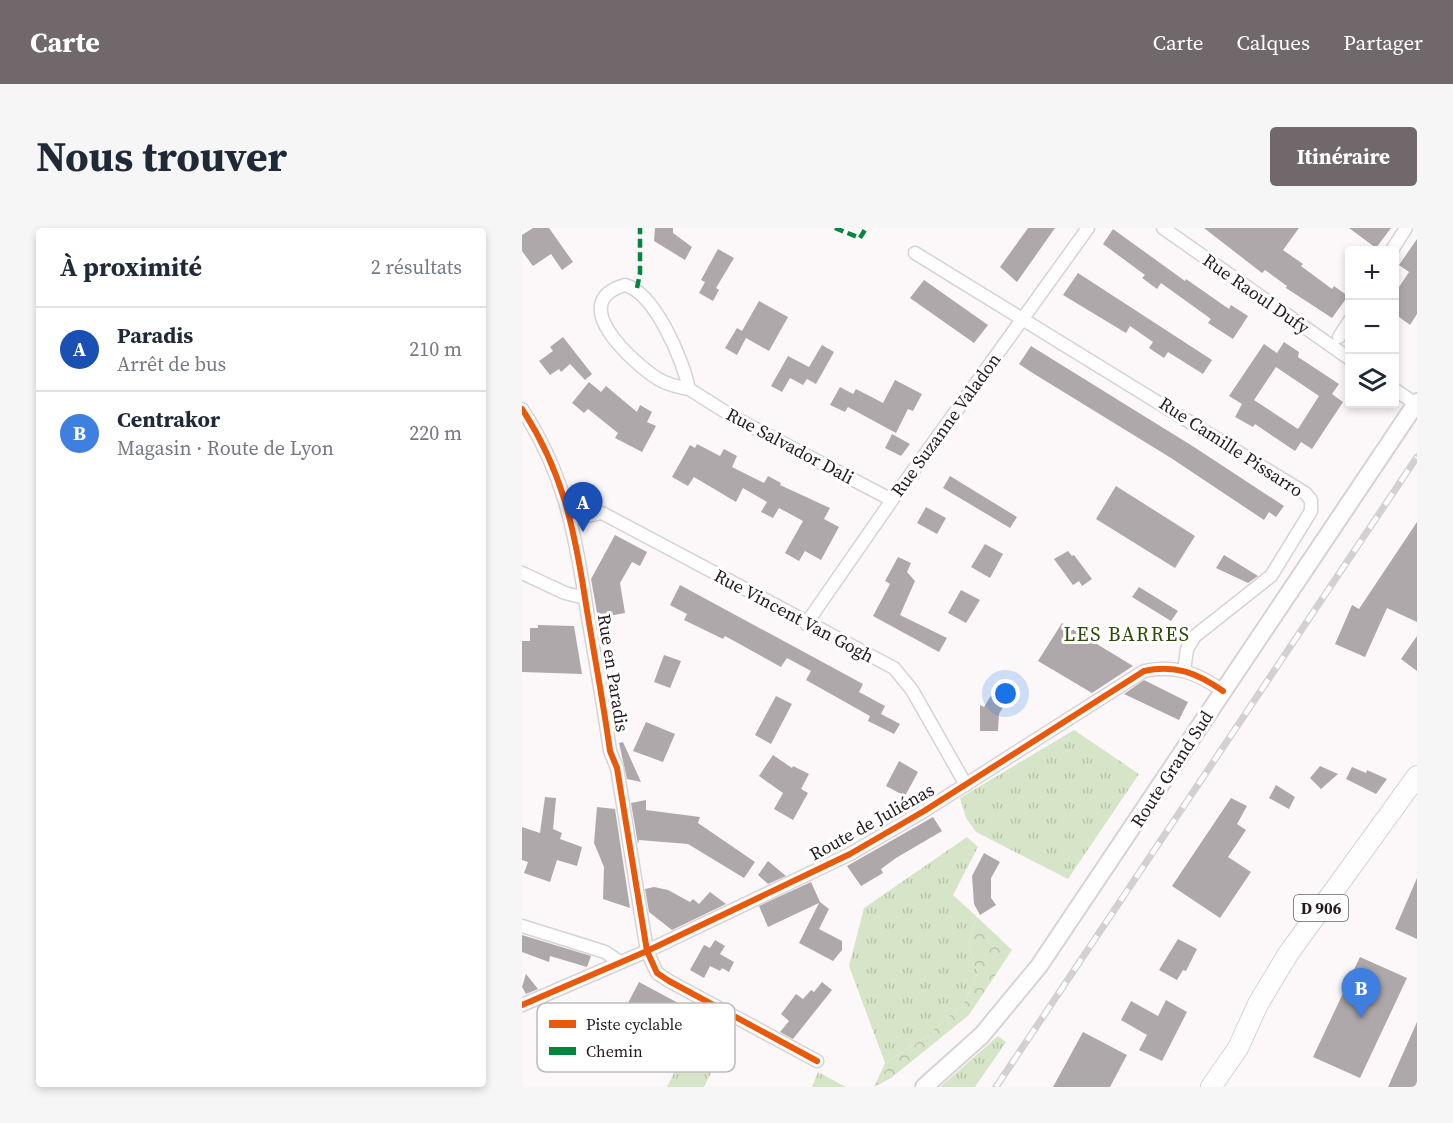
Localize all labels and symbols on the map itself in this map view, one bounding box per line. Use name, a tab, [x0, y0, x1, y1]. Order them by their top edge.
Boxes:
street label: Rue Raoul Dufy	[1198, 248, 1315, 340]
street label: Rue Suzanne Valadon	[885, 348, 1006, 502]
street label: Rue Camille Pissarro	[1154, 391, 1308, 503]
street label: Rue Salvador Dali	[722, 401, 858, 490]
pin: A	[564, 482, 602, 532]
street label: Rue Vincent Van Gogh	[710, 563, 879, 668]
street label: Rue en Paradis	[592, 612, 635, 734]
district label: LES BARRES	[1064, 620, 1190, 648]
your location	[991, 679, 1020, 708]
street label: Route Grand Sud	[1124, 705, 1219, 832]
street label: Route de Juliénas	[805, 777, 939, 866]
road number: D 906	[1294, 895, 1348, 921]
pin: B	[1342, 968, 1380, 1018]
legend	[537, 1003, 735, 1072]
text: Piste cyclable	[586, 1013, 682, 1035]
text: Chemin	[586, 1040, 643, 1062]

